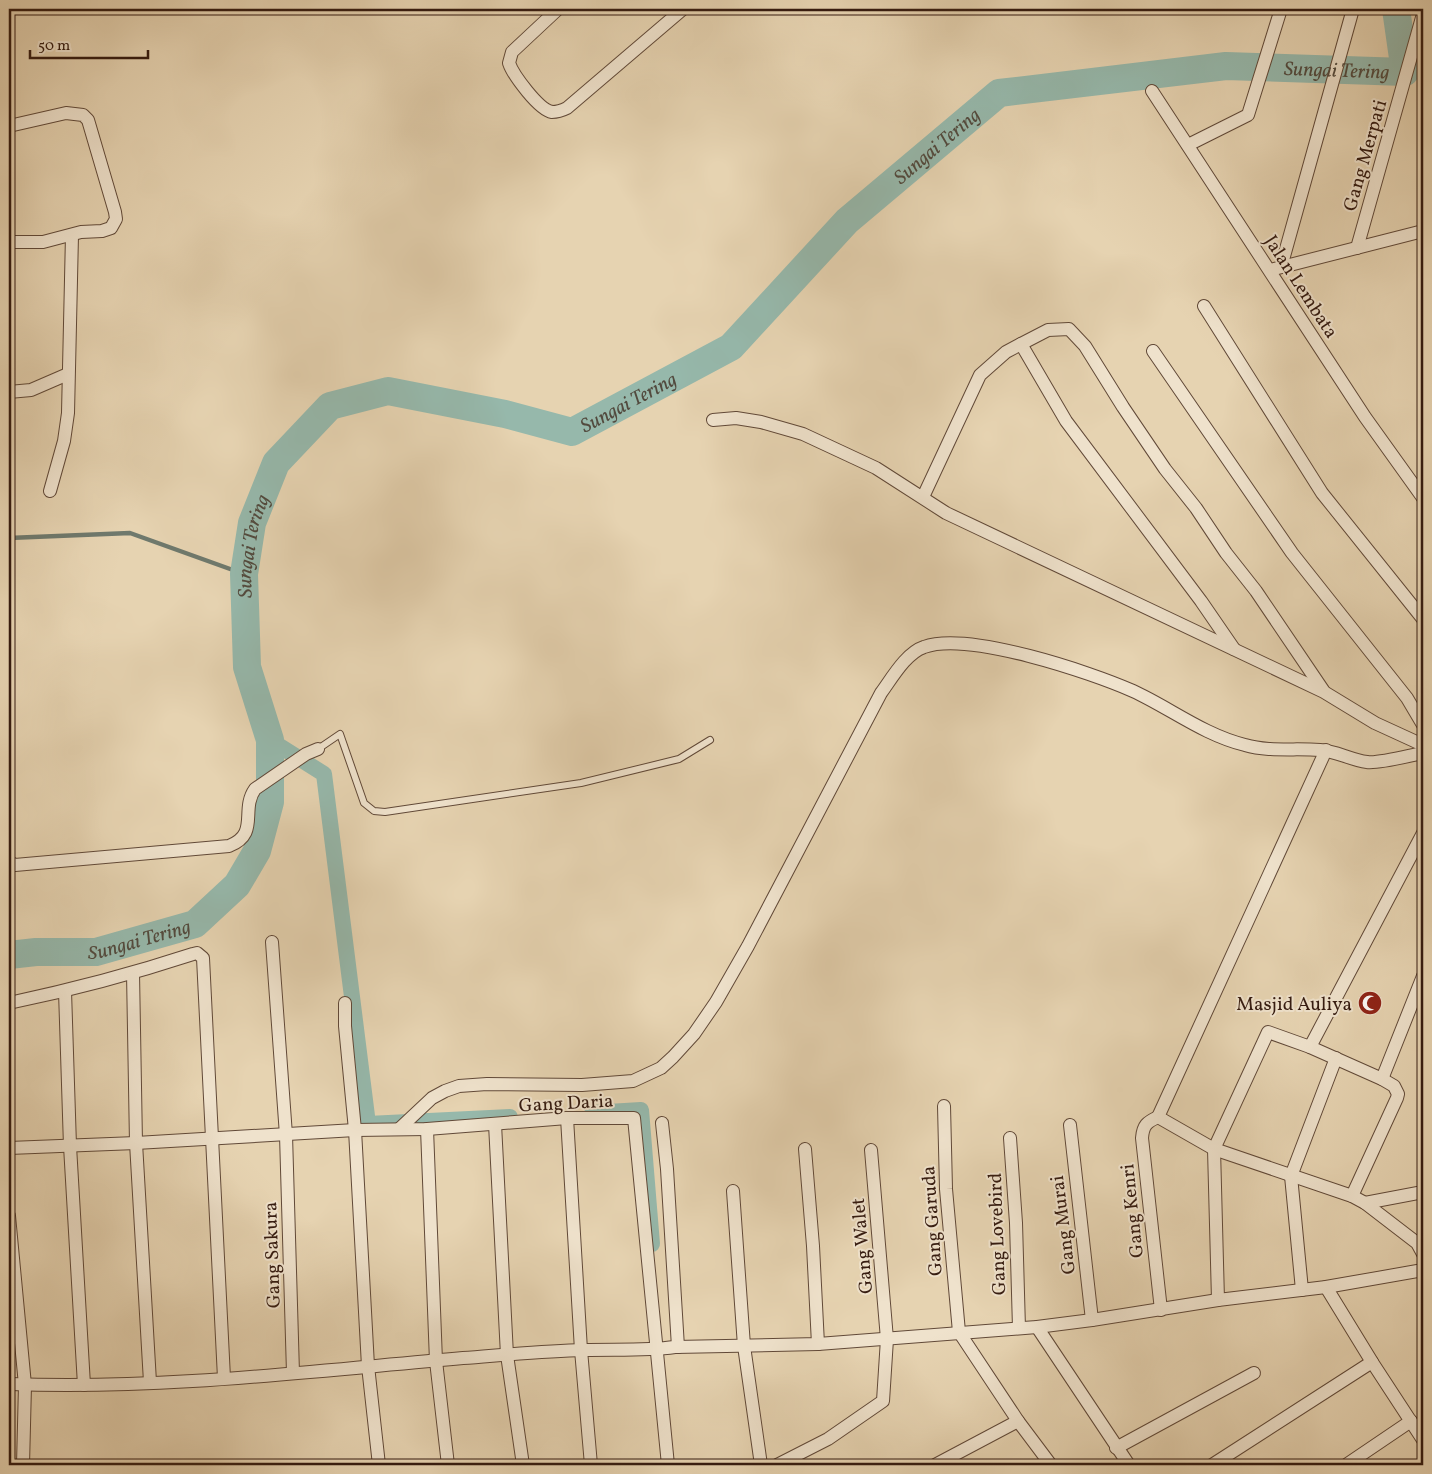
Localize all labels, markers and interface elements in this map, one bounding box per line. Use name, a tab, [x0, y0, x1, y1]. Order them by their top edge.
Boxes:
scale bar	[30, 28, 148, 60]
text: 50 m	[38, 36, 70, 57]
water label: Sungai Tering	[1283, 56, 1390, 87]
street label: Gang Merpati	[1338, 96, 1394, 214]
water label: Sungai Tering	[888, 102, 987, 192]
street label: Jalan Lembata	[1257, 230, 1343, 344]
water label: Sungai Tering	[576, 366, 682, 441]
water label: Sungai Tering	[231, 491, 278, 598]
water label: Sungai Tering	[88, 914, 194, 968]
mosque icon: Masjid Auliya	[1357, 990, 1383, 1016]
place label: Masjid Auliya	[1236, 992, 1352, 1018]
street label: Gang Daria	[518, 1089, 614, 1119]
street label: Gang Kenri	[1115, 1162, 1151, 1259]
street label: Gang Garuda	[916, 1165, 950, 1277]
street label: Gang Lovebird	[983, 1172, 1013, 1296]
street label: Gang Murai	[1045, 1174, 1083, 1276]
street label: Gang Walet	[846, 1196, 880, 1295]
street label: Gang Sakura	[258, 1201, 288, 1309]

